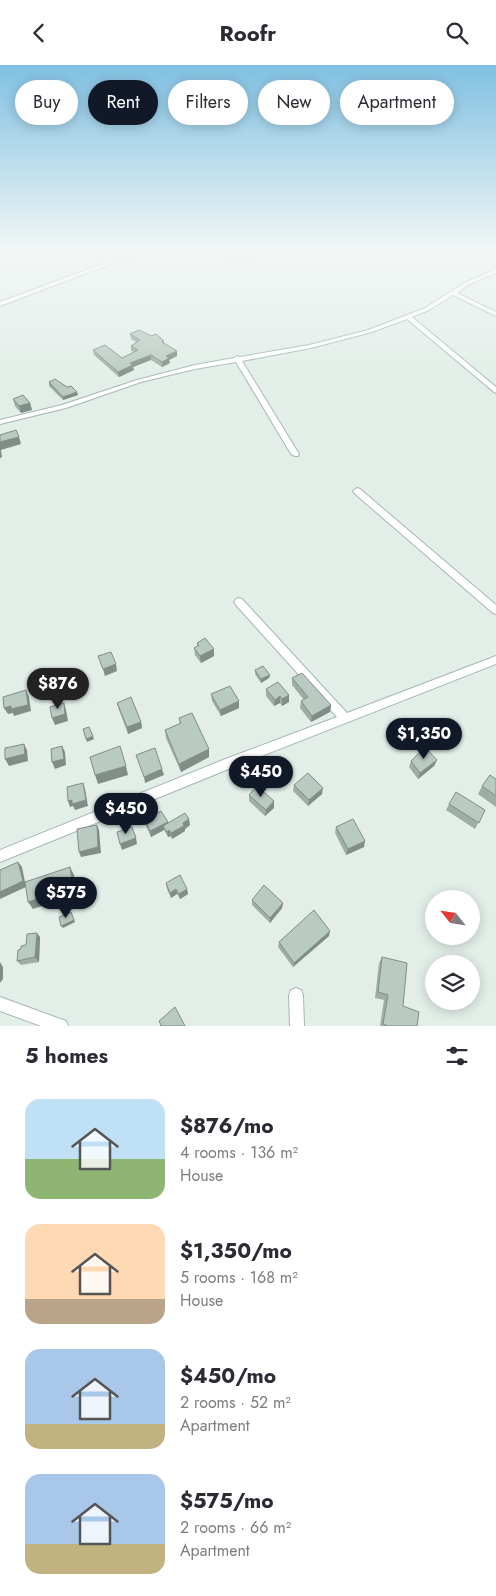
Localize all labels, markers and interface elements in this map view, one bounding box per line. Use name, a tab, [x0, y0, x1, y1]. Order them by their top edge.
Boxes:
text: Roofr	[220, 17, 276, 49]
icon: back	[25, 19, 53, 47]
icon: search	[443, 19, 471, 47]
chip: Buy	[15, 80, 78, 125]
chip: Rent	[88, 80, 158, 125]
chip: Filters	[168, 80, 248, 125]
chip: New	[258, 80, 330, 125]
chip: Apartment	[340, 80, 454, 125]
pin: $876	[28, 667, 88, 710]
text: $876	[38, 672, 78, 695]
pin: $1,350	[383, 717, 465, 760]
text: $1,350	[397, 722, 451, 745]
pin: $450	[231, 755, 291, 798]
text: $450	[240, 760, 282, 783]
pin: $450	[96, 793, 156, 835]
text: $450	[105, 797, 147, 820]
pin: $575	[36, 877, 96, 919]
text: $575	[46, 881, 86, 904]
north arrow	[425, 890, 480, 945]
map controls	[425, 890, 480, 1010]
button: layers	[425, 955, 480, 1010]
text: 5 homes	[25, 1041, 108, 1071]
icon: filters	[443, 1042, 471, 1070]
text: $876/mo	[180, 1111, 274, 1141]
icon: home	[65, 1119, 125, 1179]
text: 4 rooms · 136 m²	[180, 1141, 298, 1164]
text: House	[180, 1164, 223, 1187]
text: $1,350/mo	[180, 1236, 292, 1266]
icon: home	[65, 1244, 125, 1304]
text: 5 rooms · 168 m²	[180, 1266, 298, 1289]
text: House	[180, 1289, 223, 1312]
text: $450/mo	[180, 1361, 276, 1391]
icon: home	[65, 1369, 125, 1429]
text: 2 rooms · 52 m²	[180, 1391, 291, 1414]
text: Apartment	[180, 1414, 250, 1437]
text: $575/mo	[180, 1486, 274, 1516]
icon: home	[65, 1494, 125, 1554]
text: 2 rooms · 66 m²	[180, 1516, 291, 1539]
text: Apartment	[180, 1539, 250, 1562]

